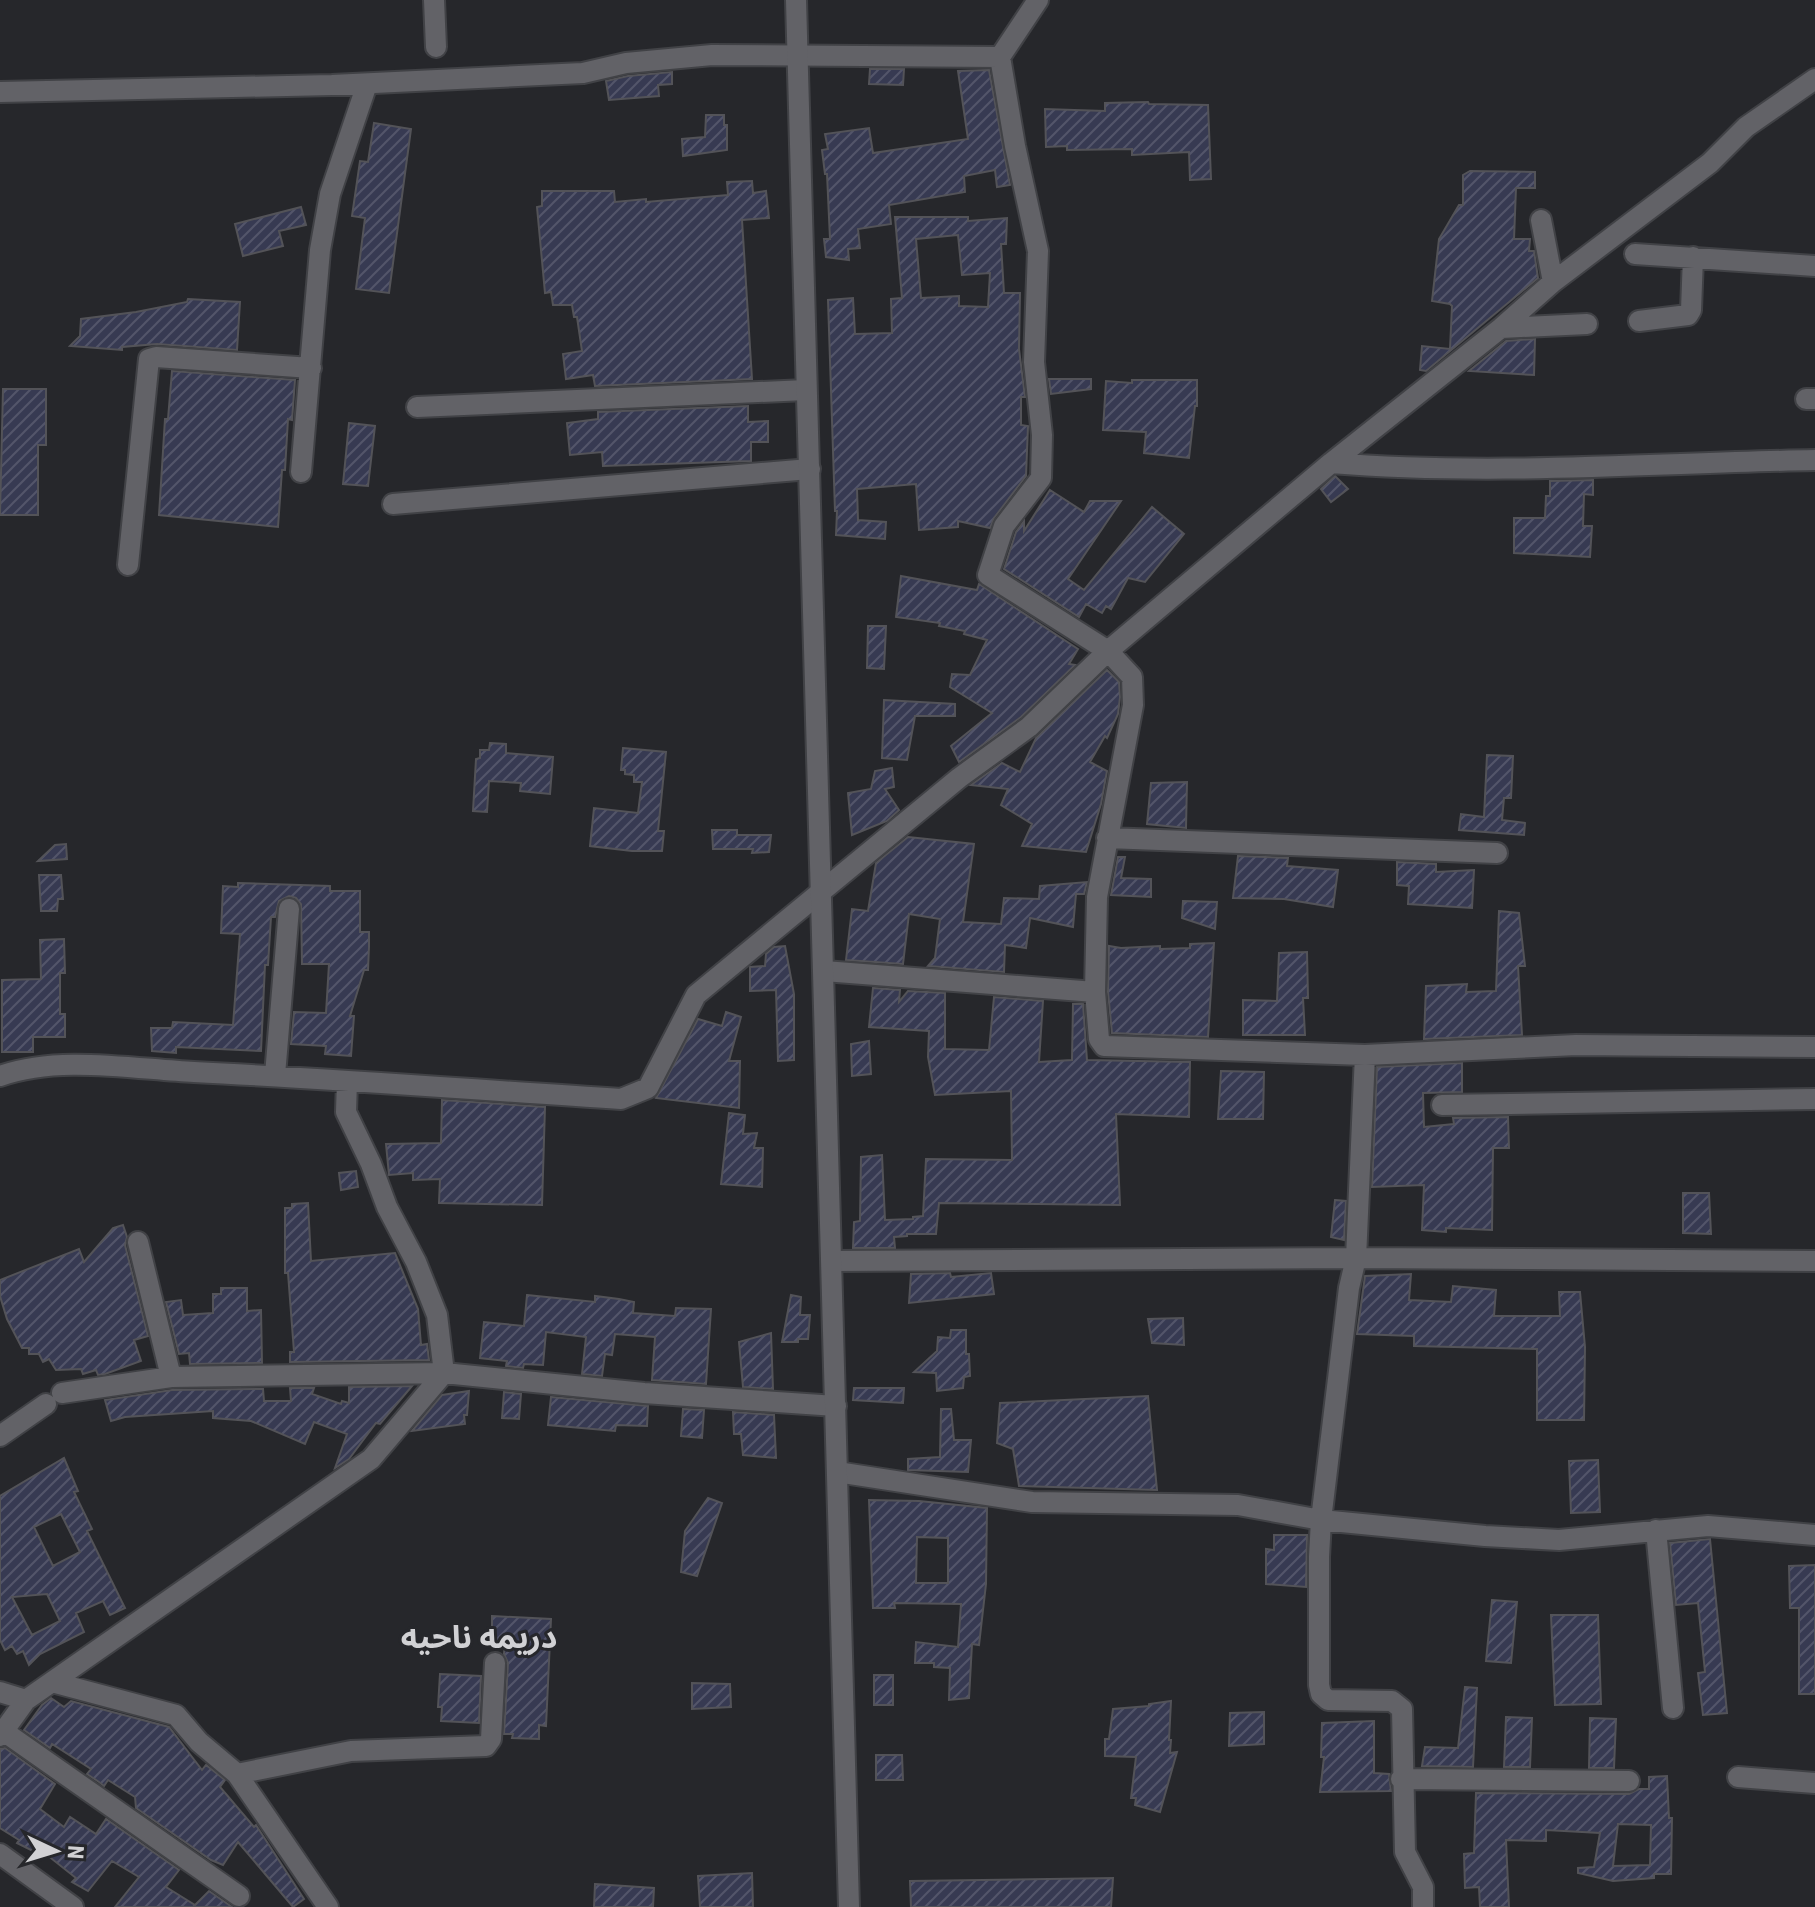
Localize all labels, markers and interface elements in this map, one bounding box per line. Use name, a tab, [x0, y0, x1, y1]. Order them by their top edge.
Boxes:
district label: دریمه ناحیه	[401, 1618, 557, 1656]
north arrow	[16, 1811, 96, 1891]
text: N	[63, 1845, 88, 1860]

